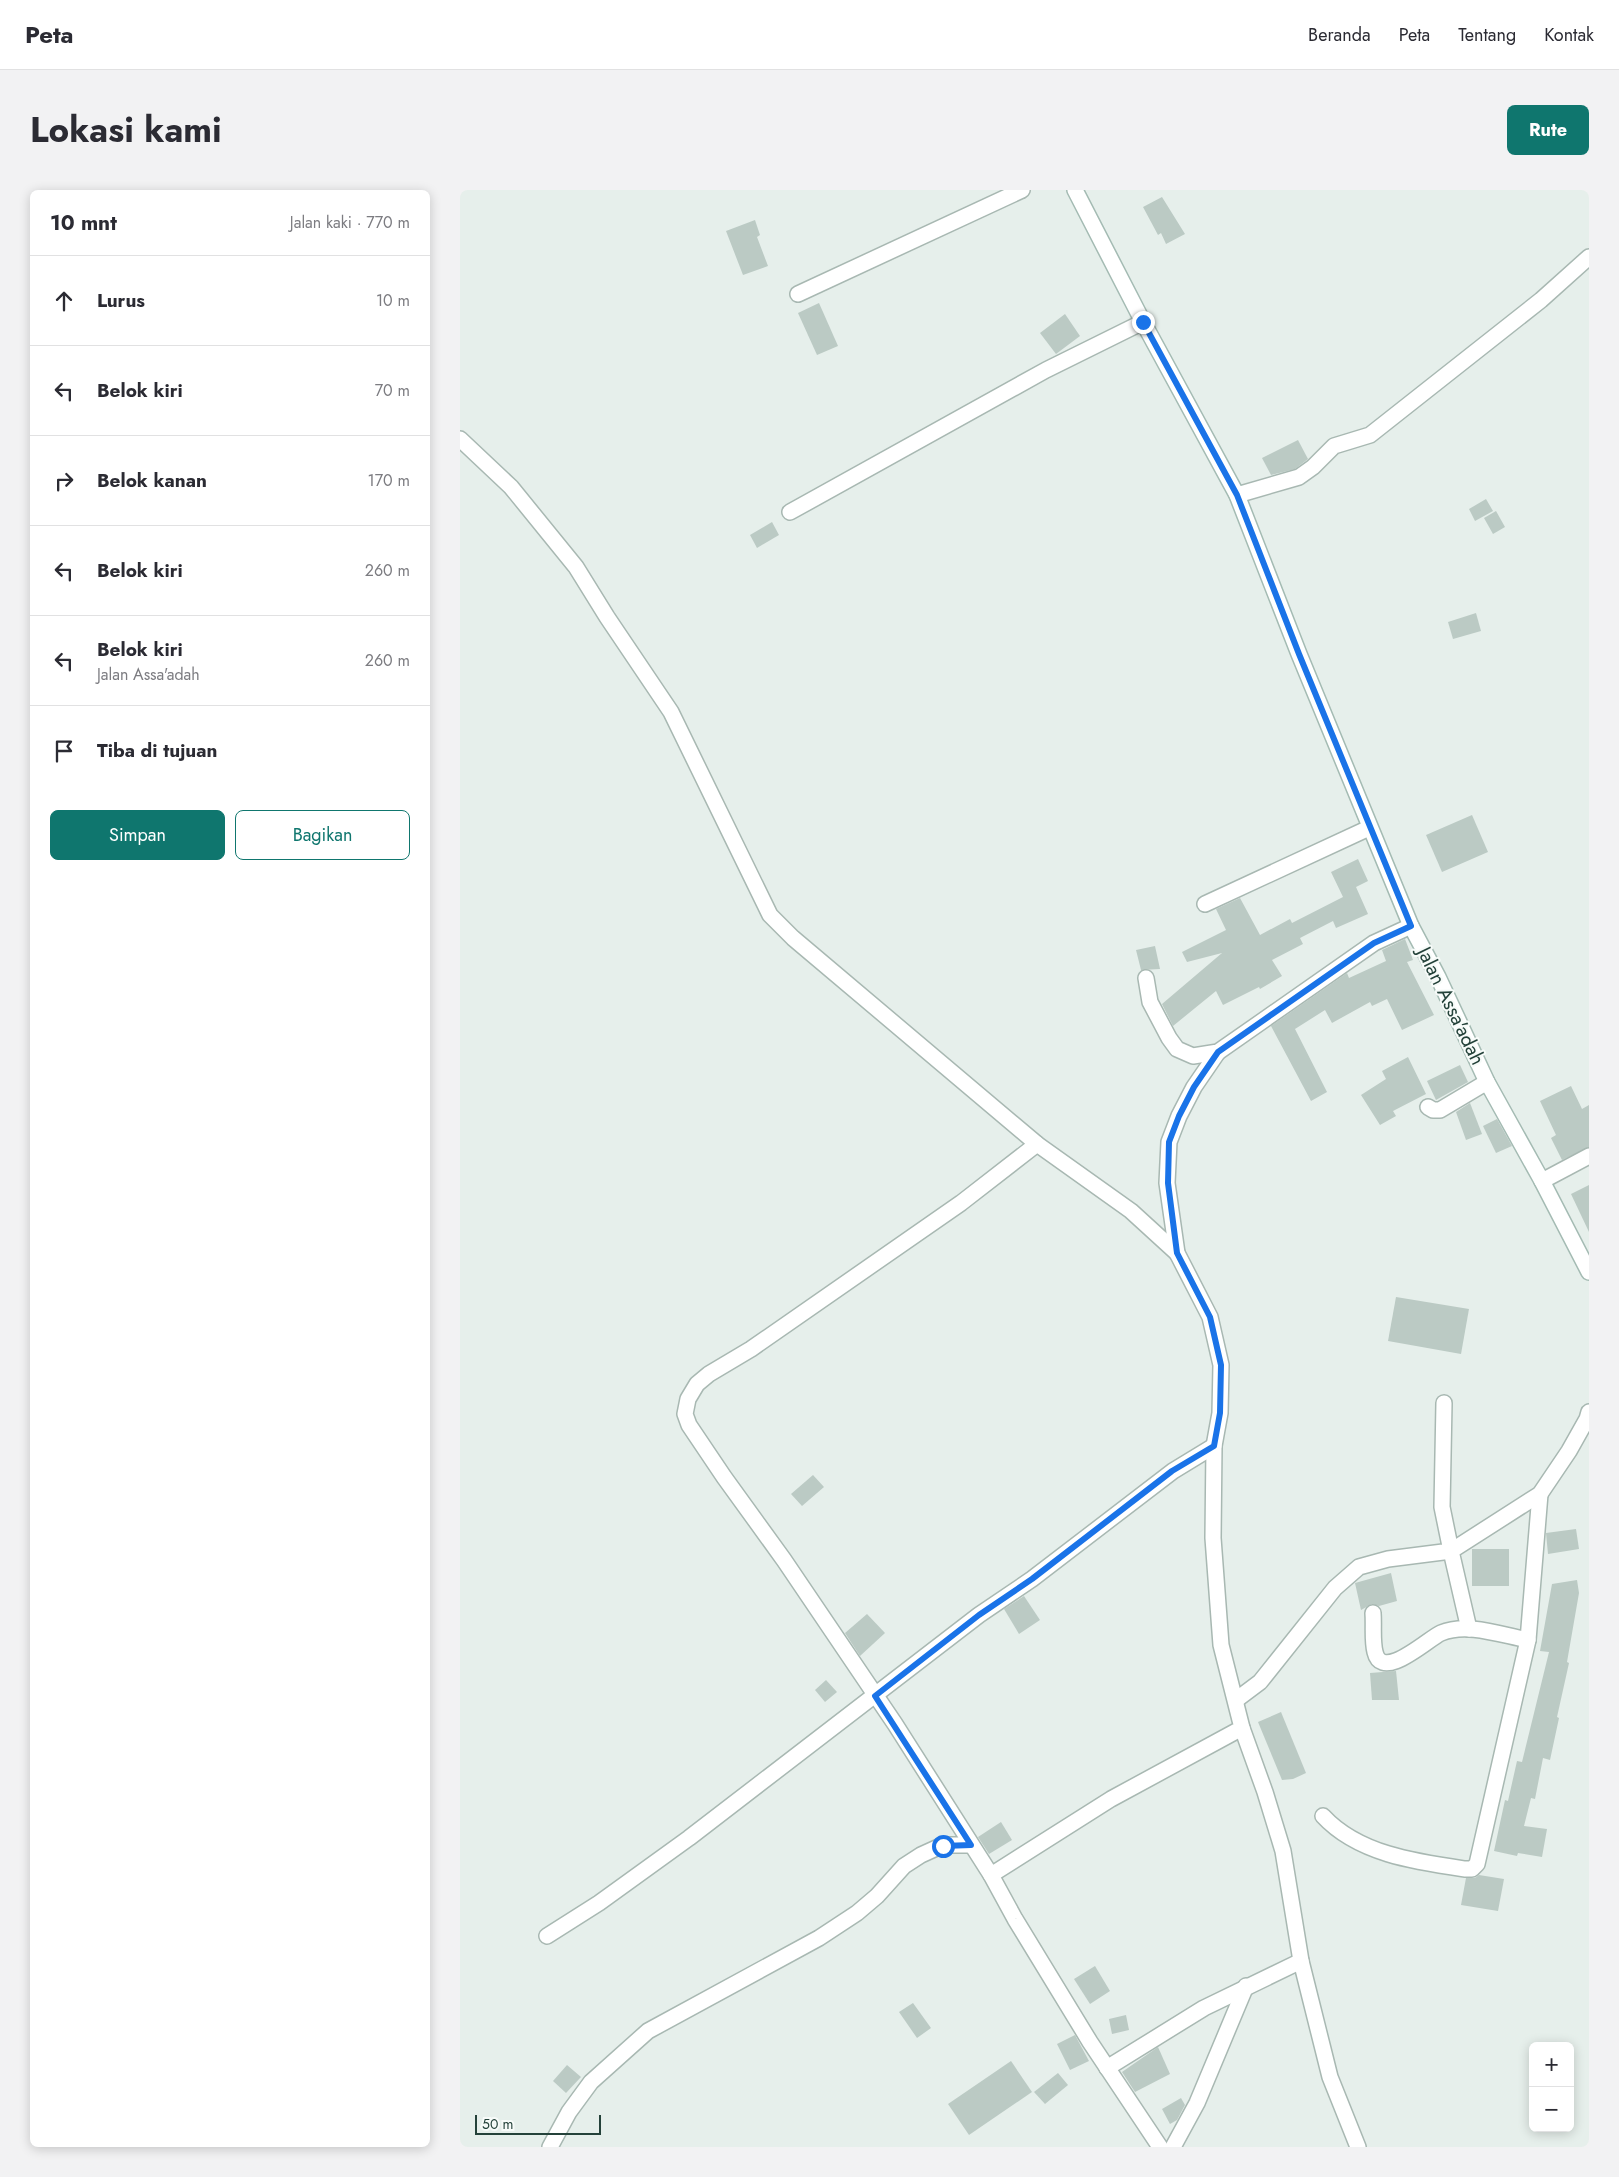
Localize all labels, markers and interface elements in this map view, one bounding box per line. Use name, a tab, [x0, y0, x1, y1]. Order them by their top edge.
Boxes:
text: Peta	[25, 17, 74, 52]
text: Beranda	[1308, 22, 1371, 48]
text: Peta	[1399, 22, 1430, 48]
text: Tentang	[1458, 22, 1516, 48]
text: Kontak	[1544, 22, 1594, 48]
text: Lokasi kami	[30, 105, 222, 155]
button: Rute	[1507, 105, 1589, 155]
text: 10 mnt	[50, 208, 117, 238]
text: Jalan kaki · 770 m	[290, 211, 410, 234]
icon: ahead	[50, 287, 78, 315]
text: Lurus	[97, 287, 145, 314]
text: 10 m	[376, 289, 410, 312]
route end	[1132, 311, 1155, 334]
icon: left	[50, 377, 78, 405]
text: Belok kiri	[97, 377, 183, 404]
text: 70 m	[375, 379, 410, 402]
icon: right	[50, 467, 78, 495]
text: Belok kanan	[97, 467, 207, 494]
text: 170 m	[368, 469, 410, 492]
icon: left	[50, 557, 78, 585]
text: Belok kiri	[97, 557, 183, 584]
text: 260 m	[365, 559, 410, 582]
text: Belok kiri	[97, 636, 183, 663]
icon: left	[50, 647, 78, 675]
text: 260 m	[365, 649, 410, 672]
text: Jalan Assa'adah	[97, 663, 200, 686]
icon: arrive	[50, 737, 78, 765]
text: Tiba di tujuan	[97, 737, 217, 764]
button: Simpan	[50, 810, 225, 860]
button: Bagikan	[235, 810, 410, 860]
street label: Jalan Assa'adah	[1409, 939, 1492, 1070]
route start	[932, 1835, 955, 1858]
map controls	[1529, 2042, 1574, 2132]
button: +	[1529, 2042, 1574, 2087]
button: −	[1529, 2087, 1574, 2132]
scale bar	[475, 2112, 601, 2135]
text: 50 m	[482, 2114, 513, 2134]

